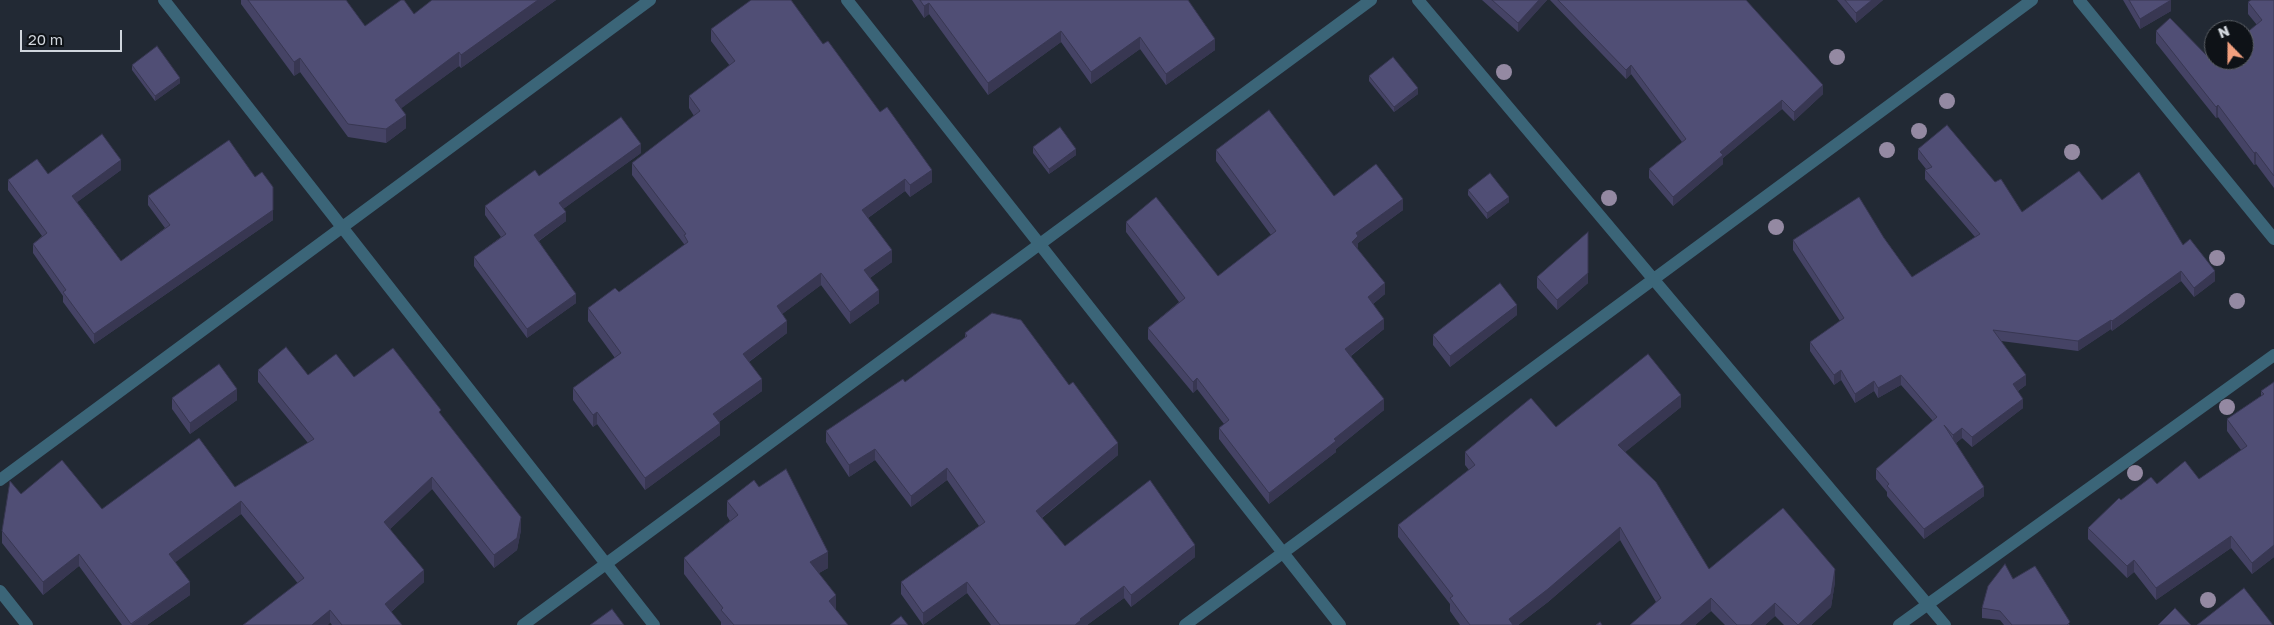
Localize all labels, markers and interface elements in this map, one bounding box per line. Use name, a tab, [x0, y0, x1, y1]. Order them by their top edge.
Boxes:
scale bar	[22, 20, 125, 52]
north arrow	[2204, 20, 2254, 70]
text: N	[2215, 22, 2232, 41]
text: 20 m	[28, 30, 63, 48]

